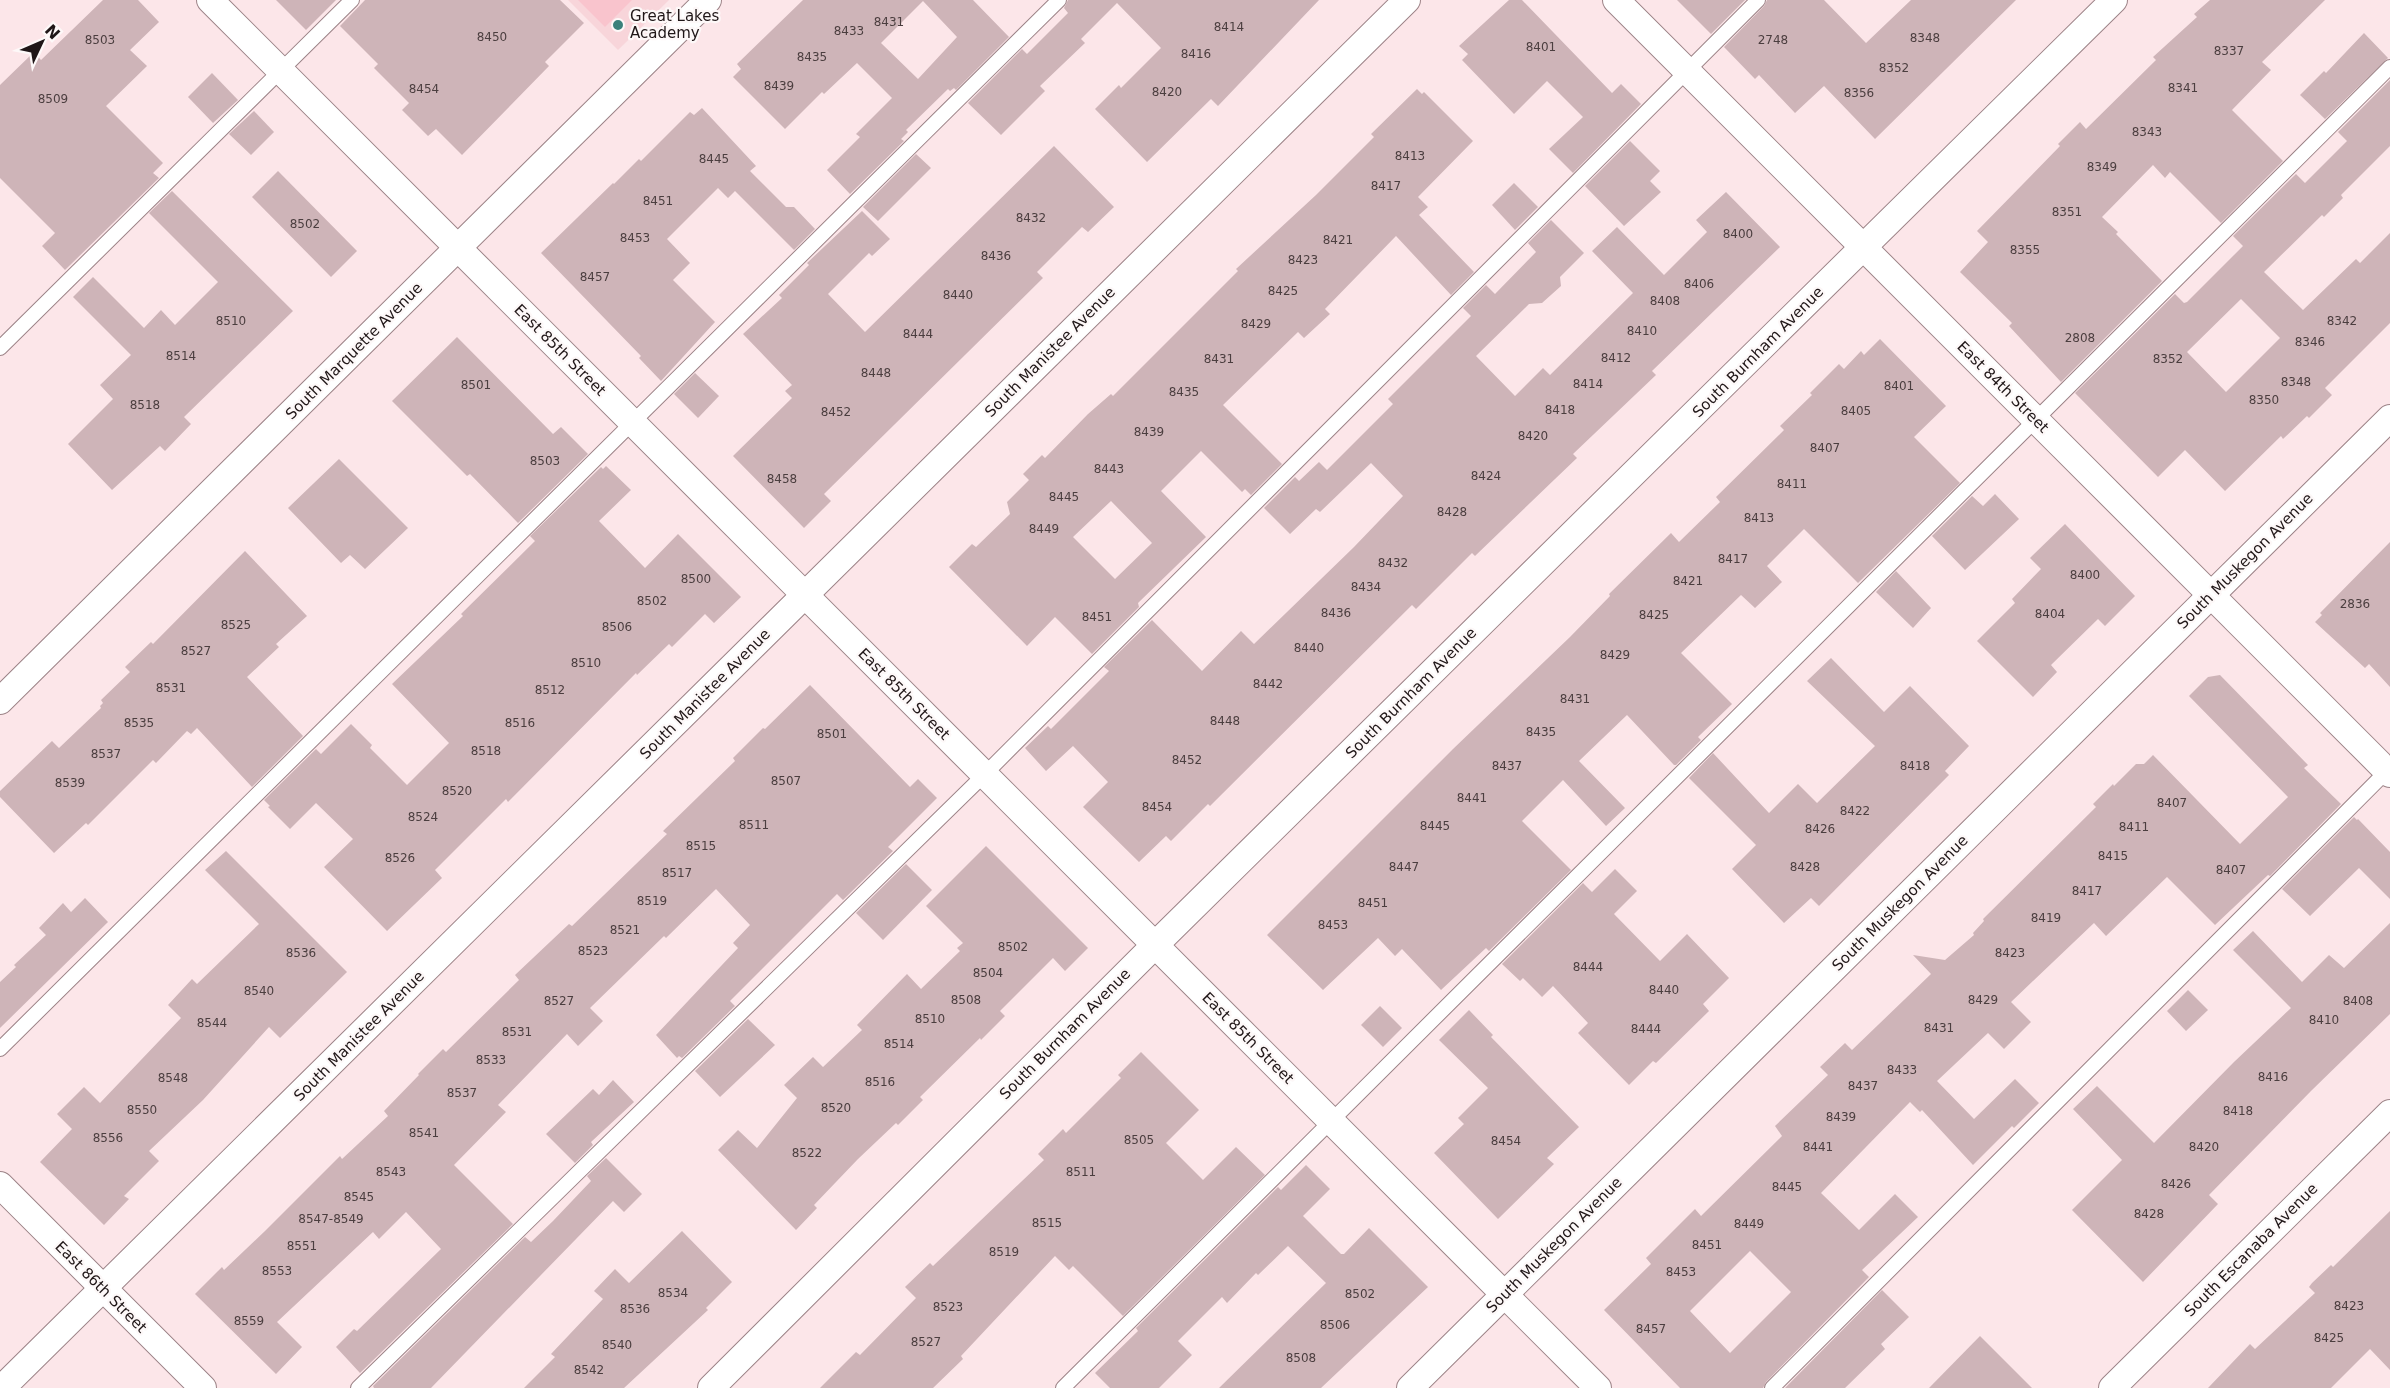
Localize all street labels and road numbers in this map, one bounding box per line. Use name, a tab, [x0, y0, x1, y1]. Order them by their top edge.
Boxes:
street label: South Marquette Avenue	[282, 279, 426, 423]
street label: South Manistee Avenue	[981, 283, 1119, 421]
street label: South Burnham Avenue	[1689, 283, 1827, 421]
street label: East 85th Street	[511, 301, 610, 400]
street label: East 84th Street	[1954, 338, 2053, 437]
street label: South Muskegon Avenue	[2173, 489, 2317, 633]
street label: South Burnham Avenue	[1342, 624, 1480, 762]
street label: South Manistee Avenue	[636, 625, 774, 763]
street label: East 85th Street	[855, 645, 954, 744]
street label: South Muskegon Avenue	[1828, 831, 1972, 975]
street label: South Burnham Avenue	[996, 965, 1134, 1103]
street label: South Manistee Avenue	[290, 967, 428, 1105]
street label: East 85th Street	[1199, 989, 1298, 1088]
street label: South Muskegon Avenue	[1482, 1173, 1626, 1317]
street label: South Escanaba Avenue	[2181, 1180, 2321, 1320]
street label: East 86th Street	[52, 1238, 151, 1337]

